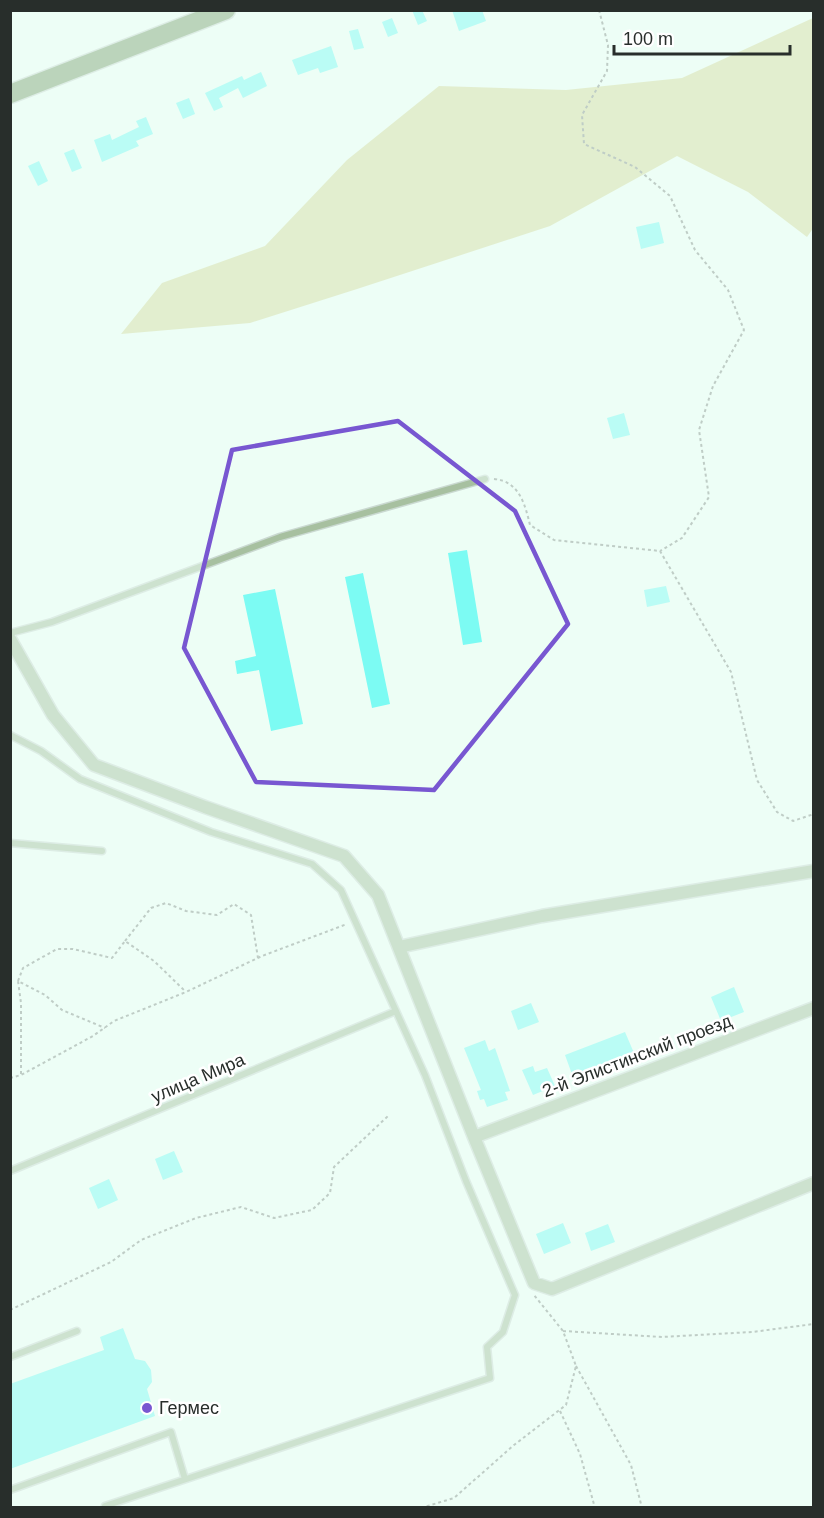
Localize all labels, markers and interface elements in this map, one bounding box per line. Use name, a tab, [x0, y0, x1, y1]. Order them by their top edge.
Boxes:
scale bar	[614, 18, 790, 56]
text: 100 m	[623, 29, 673, 49]
street label: 2-й Элистинский проезд	[540, 1010, 735, 1101]
street label: улица Мира	[148, 1049, 249, 1107]
place label: Гермес	[159, 1398, 219, 1418]
marker: Гермес	[140, 1401, 154, 1415]

